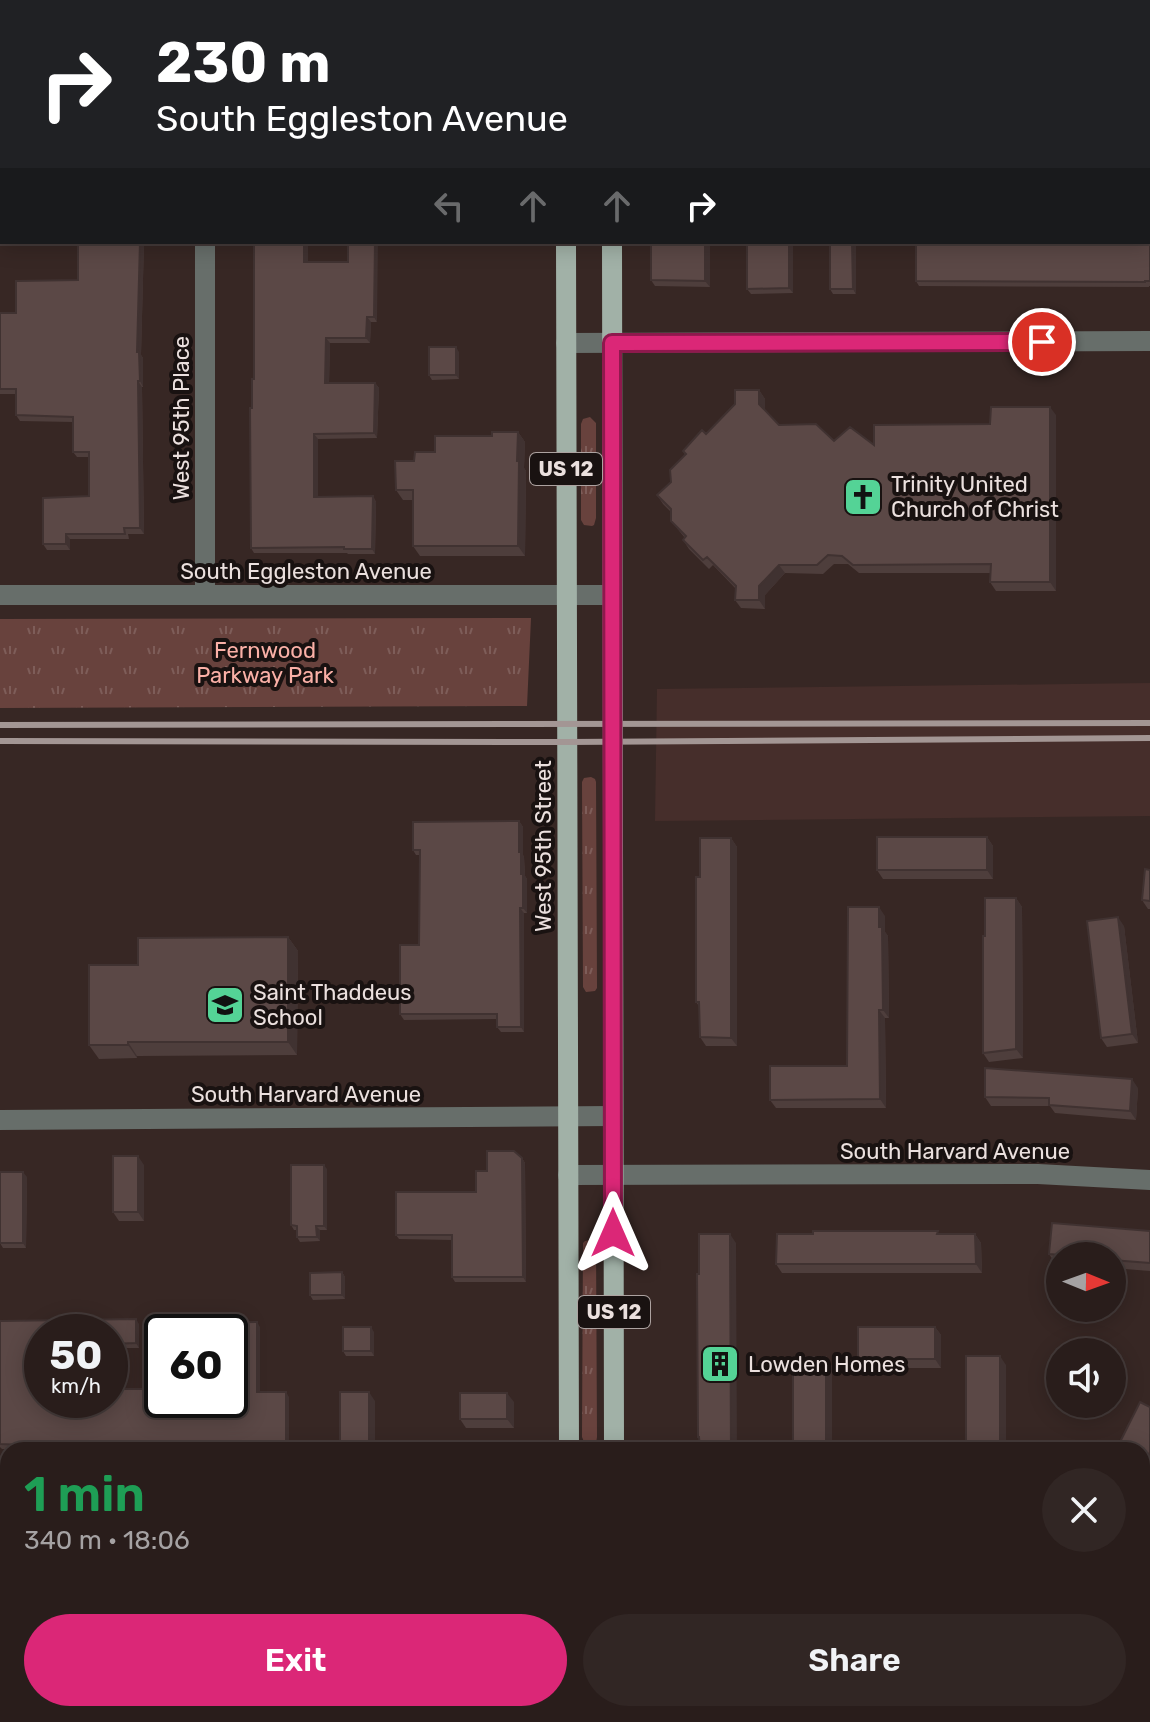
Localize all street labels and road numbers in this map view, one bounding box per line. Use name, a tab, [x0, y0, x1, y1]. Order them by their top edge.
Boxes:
street label: West 95th Place	[168, 336, 195, 500]
road number: US 12	[530, 453, 602, 485]
street label: South Eggleston Avenue	[180, 558, 432, 585]
street label: West 95th Street	[530, 760, 557, 932]
street label: South Harvard Avenue	[191, 1081, 421, 1108]
street label: South Harvard Avenue	[840, 1138, 1070, 1165]
road number: US 12	[578, 1296, 650, 1328]

